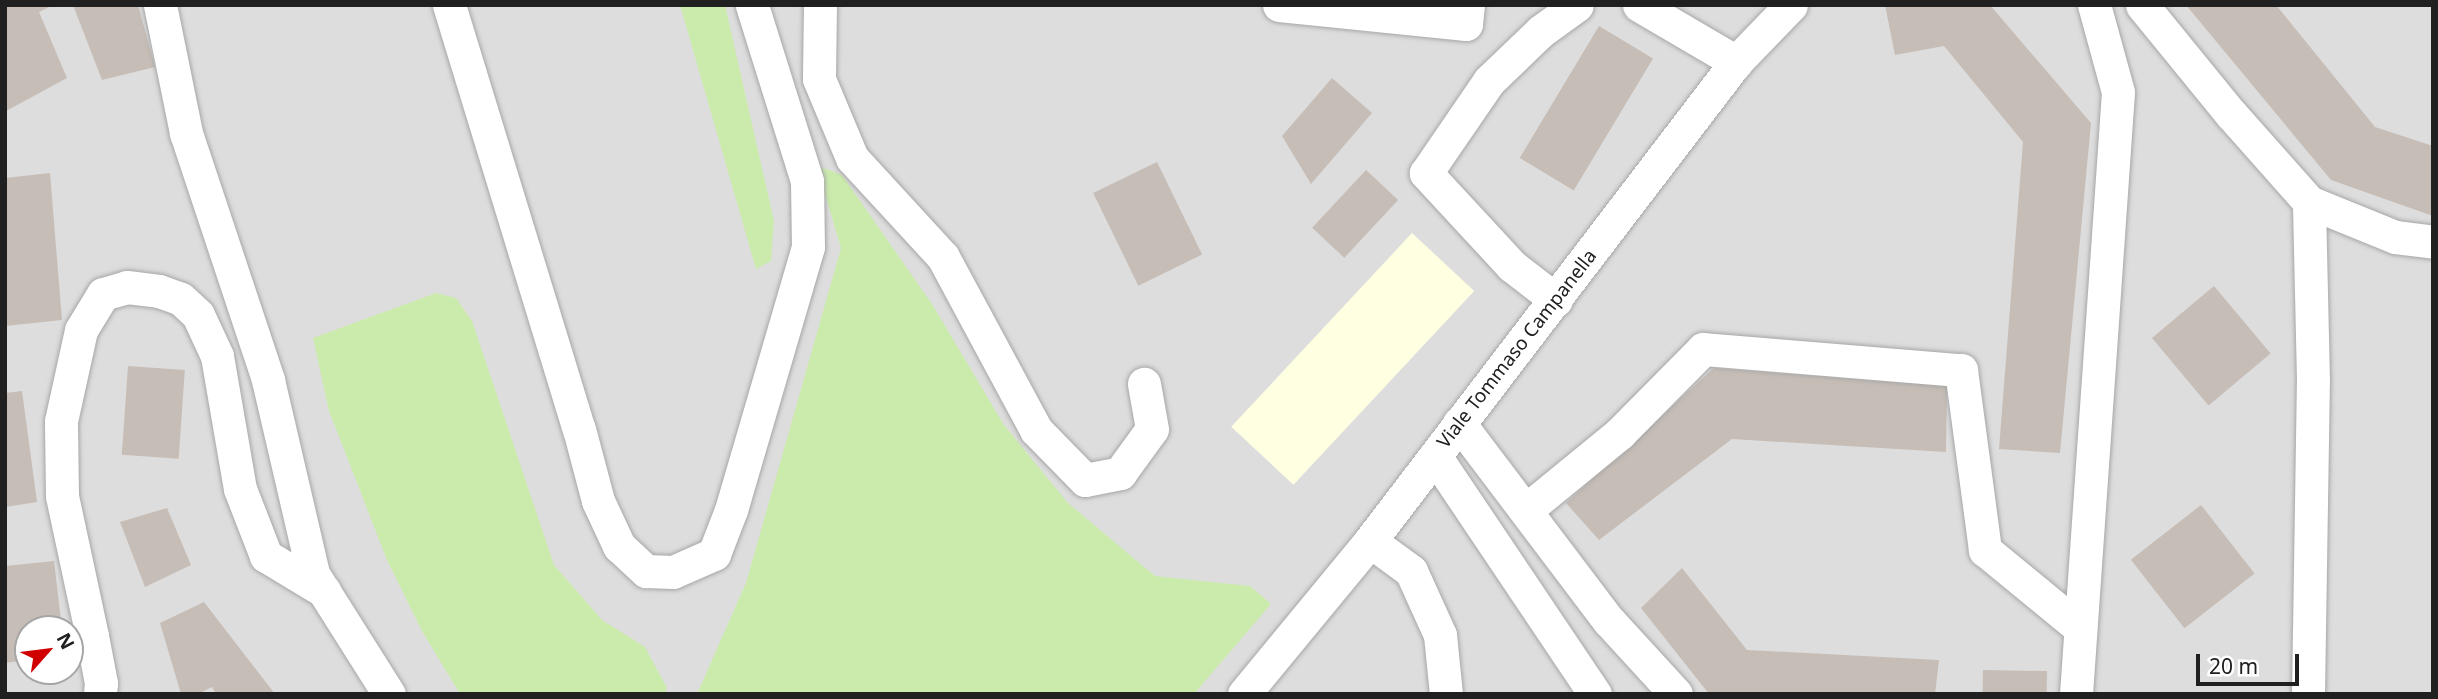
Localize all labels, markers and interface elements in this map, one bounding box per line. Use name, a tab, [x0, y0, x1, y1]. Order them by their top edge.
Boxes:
street label: Viale Tommaso Campanella	[1432, 245, 1602, 453]
north arrow	[14, 615, 84, 685]
text: N	[51, 628, 81, 654]
scale bar	[2200, 640, 2303, 684]
text: 20 m	[2209, 652, 2258, 680]

